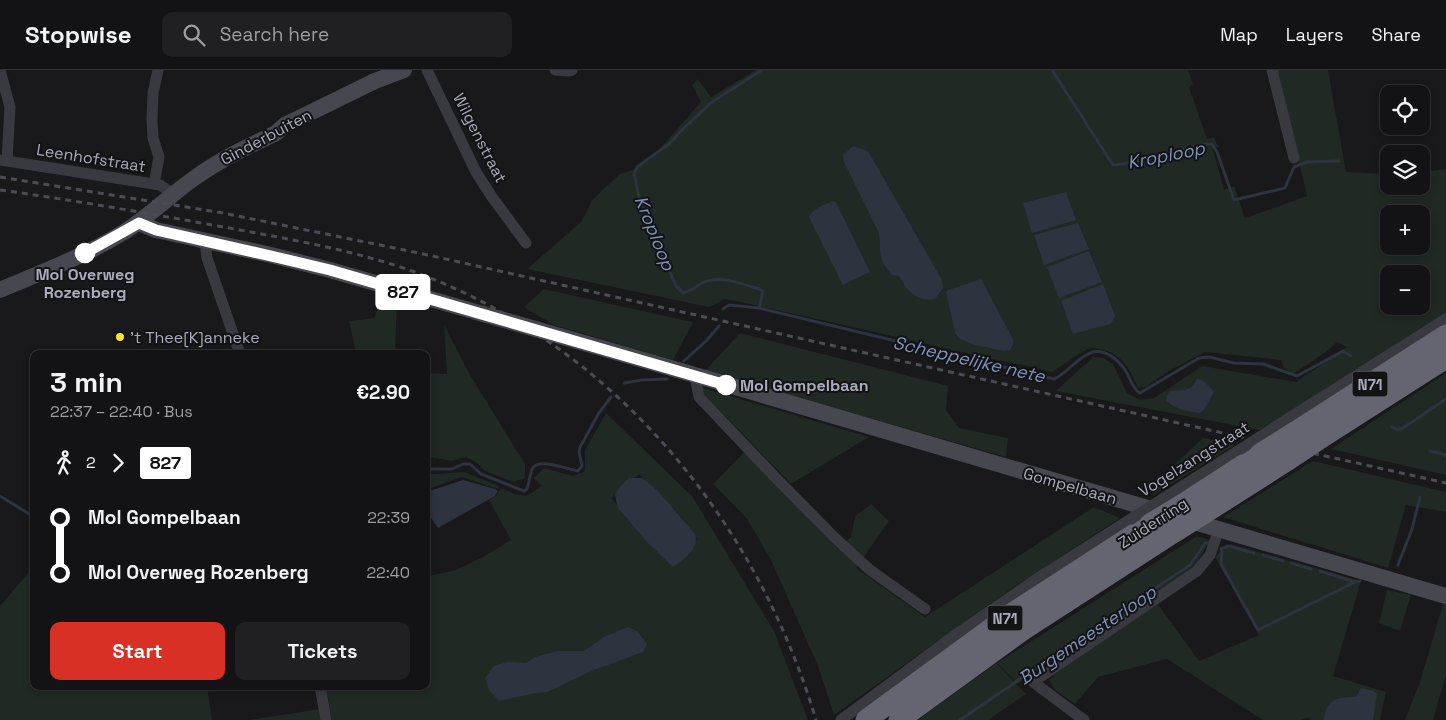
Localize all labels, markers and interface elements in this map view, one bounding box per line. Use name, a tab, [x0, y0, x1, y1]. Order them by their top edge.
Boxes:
search box	[162, 12, 512, 57]
text: Stopwise	[25, 19, 132, 50]
icon: search	[180, 21, 208, 49]
text: Search here	[220, 22, 329, 47]
text: Map	[1220, 23, 1258, 46]
text: Layers	[1286, 23, 1343, 46]
text: Share	[1371, 23, 1421, 46]
map controls	[1380, 85, 1430, 315]
button: locate	[1380, 85, 1430, 135]
street label: Wilgenstraat	[448, 90, 512, 186]
street label: Ginderbuiten	[217, 104, 315, 170]
water label: Kroploop	[1125, 136, 1208, 174]
street label: Leenhofstraat	[35, 139, 147, 177]
button: layers	[1380, 145, 1430, 195]
water label: Kroploop	[630, 192, 681, 275]
button: +	[1380, 205, 1430, 255]
marker: Mol Overweg Rozenberg	[75, 243, 95, 263]
place label: Mol Overweg Rozenberg	[35, 264, 135, 303]
button: −	[1380, 265, 1430, 315]
line badge: 827	[374, 276, 432, 308]
text: 827	[387, 280, 419, 303]
place label: 't Thee[K]anneke	[130, 327, 260, 348]
water label: Scheppelijke nete	[891, 330, 1048, 388]
marker: 't Thee[K]anneke	[114, 331, 126, 343]
text: 3 min	[50, 364, 123, 400]
road number: N71	[1352, 372, 1388, 396]
marker: Mol Gompelbaan	[716, 375, 736, 395]
place label: Mol Gompelbaan	[740, 375, 869, 396]
text: €2.90	[356, 380, 410, 405]
text: 22:37 – 22:40 · Bus	[50, 401, 193, 422]
street label: Vogelzangstraat	[1135, 416, 1253, 502]
icon: walk	[50, 449, 78, 477]
icon: forward	[104, 449, 132, 477]
text: 827	[150, 451, 181, 474]
text: 2	[86, 452, 96, 473]
street label: Gompelbaan	[1021, 463, 1119, 509]
street label: Zuiderring	[1114, 493, 1192, 553]
text: Mol Gompelbaan	[88, 505, 241, 530]
text: 22:39	[367, 507, 410, 528]
text: Mol Overweg Rozenberg	[88, 560, 309, 585]
text: 22:40	[366, 562, 410, 583]
water label: Burgemeesterloop	[1014, 580, 1161, 690]
road number: N71	[988, 606, 1022, 630]
button: Start	[50, 622, 225, 680]
button: Tickets	[235, 622, 410, 680]

